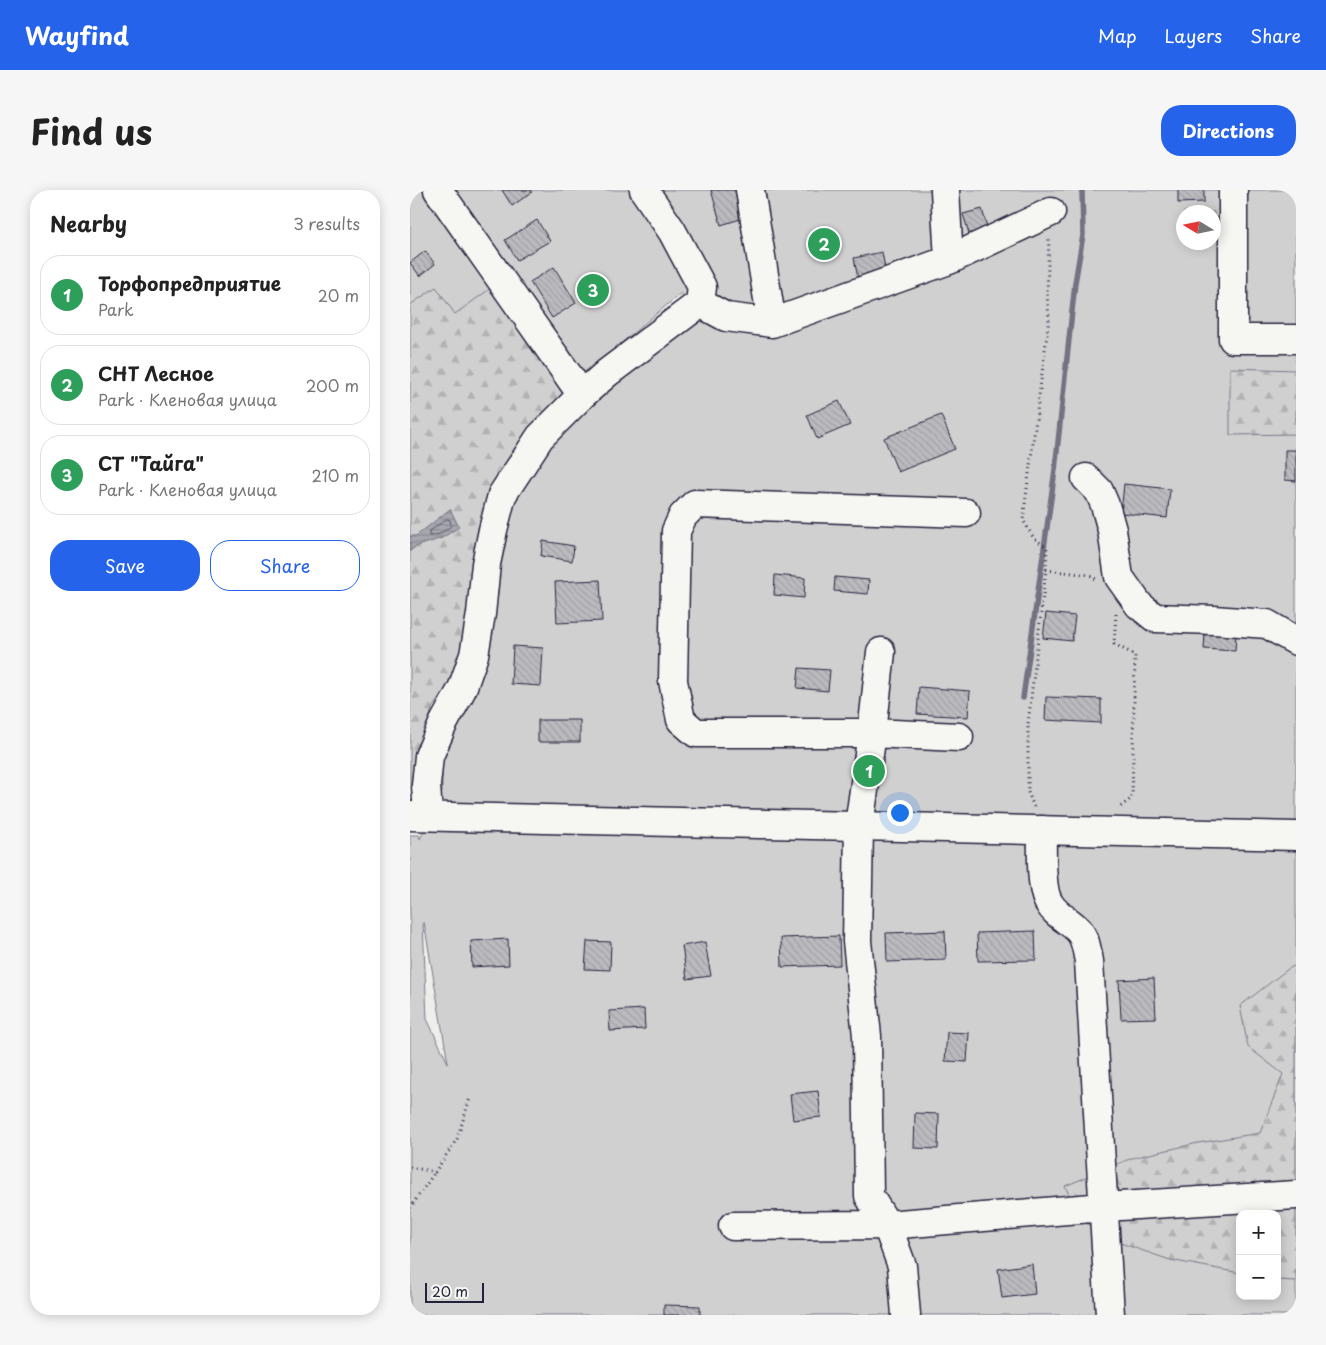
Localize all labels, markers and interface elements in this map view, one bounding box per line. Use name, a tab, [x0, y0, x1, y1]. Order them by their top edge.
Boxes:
text: Wayfind	[25, 17, 129, 53]
text: Map	[1098, 22, 1137, 49]
text: Layers	[1165, 22, 1222, 49]
text: Share	[1250, 22, 1301, 49]
text: Find us	[30, 104, 152, 157]
button: Directions	[1161, 105, 1296, 156]
north arrow	[1176, 205, 1221, 250]
text: Nearby	[50, 207, 127, 239]
text: 3 results	[293, 211, 360, 235]
pin: 2	[808, 225, 840, 263]
text: Торфопредприятие	[98, 269, 281, 297]
pin: 3	[577, 271, 609, 309]
text: 1	[63, 283, 71, 307]
text: 20 m	[318, 283, 359, 307]
text: Park	[98, 297, 134, 321]
text: СНТ Лесное	[98, 359, 214, 387]
text: 2	[61, 373, 73, 397]
text: 200 m	[306, 373, 359, 397]
text: Park · Кленовая улица	[98, 387, 277, 411]
text: СТ "Тайга"	[98, 449, 204, 477]
text: 3	[62, 463, 72, 487]
text: 210 m	[311, 463, 359, 487]
text: Park · Кленовая улица	[98, 477, 277, 501]
button: Save	[50, 540, 200, 591]
button: Share	[210, 540, 360, 591]
pin: 1	[853, 752, 885, 790]
your location	[887, 800, 913, 826]
map controls	[1236, 1210, 1281, 1300]
button: +	[1236, 1210, 1281, 1255]
button: −	[1236, 1255, 1281, 1300]
scale bar	[425, 1280, 484, 1303]
text: 20 m	[432, 1281, 468, 1302]

